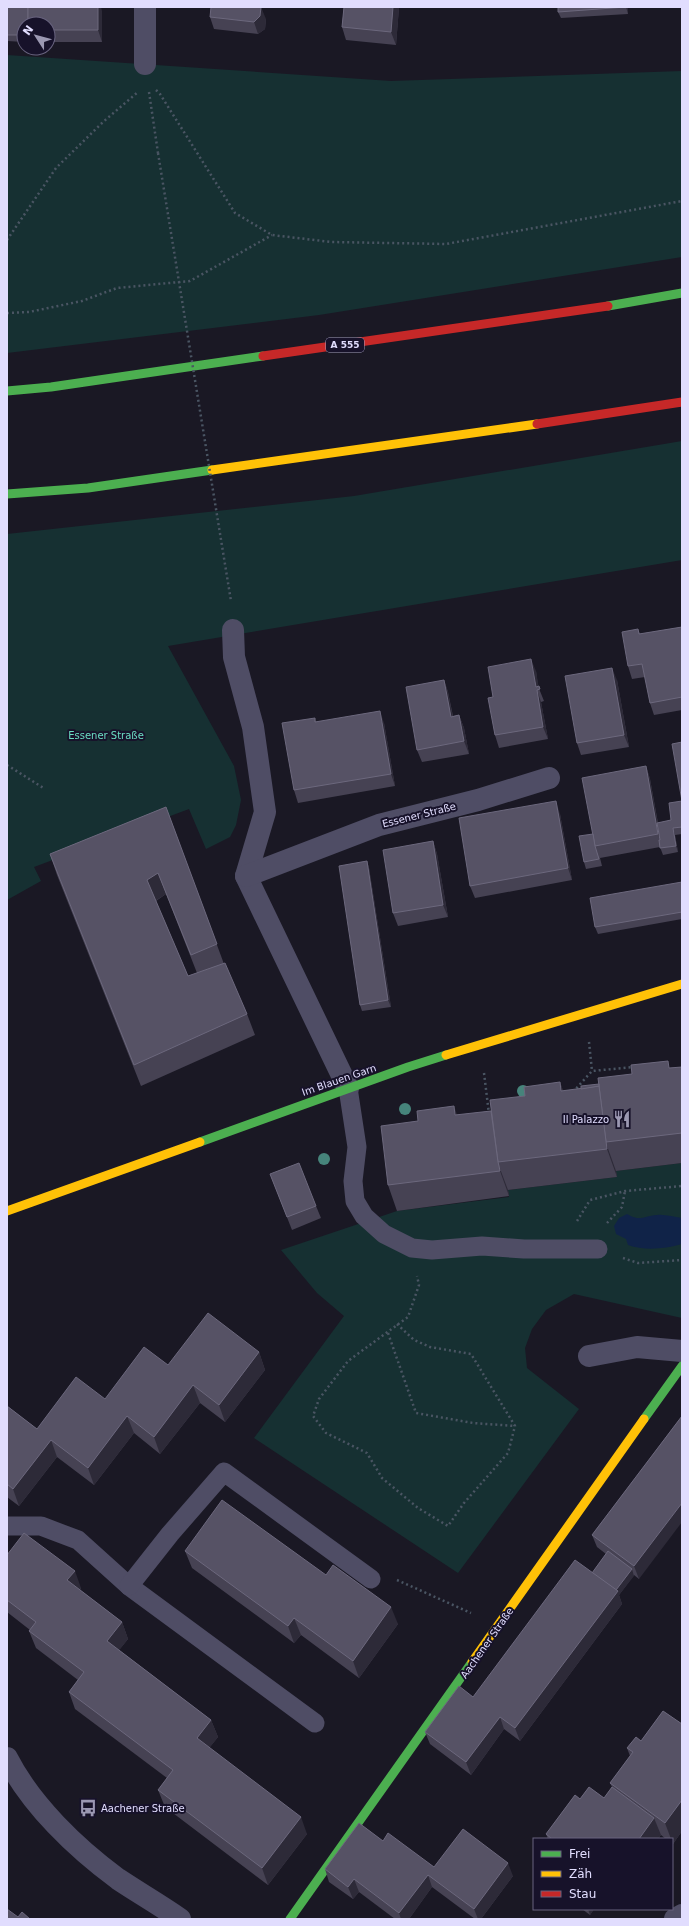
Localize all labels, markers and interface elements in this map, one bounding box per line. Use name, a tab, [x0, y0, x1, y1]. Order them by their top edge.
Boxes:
north arrow	[16, 16, 56, 56]
text: N	[20, 23, 36, 38]
road number: A 555	[326, 338, 364, 352]
park label: Essener Straße	[68, 730, 144, 741]
street label: Essener Straße	[381, 801, 457, 829]
street label: Im Blauen Garn	[300, 1062, 378, 1098]
restaurant icon: Il Palazzo	[612, 1109, 632, 1129]
place label: Il Palazzo	[563, 1114, 609, 1125]
street label: Aachener Straße	[458, 1606, 516, 1680]
bus stop icon: Aachener Straße	[78, 1798, 98, 1818]
place label: Aachener Straße	[101, 1803, 185, 1814]
legend	[533, 1838, 673, 1910]
text: Frei	[569, 1847, 590, 1861]
text: Zäh	[569, 1867, 592, 1881]
text: Stau	[569, 1887, 596, 1901]

